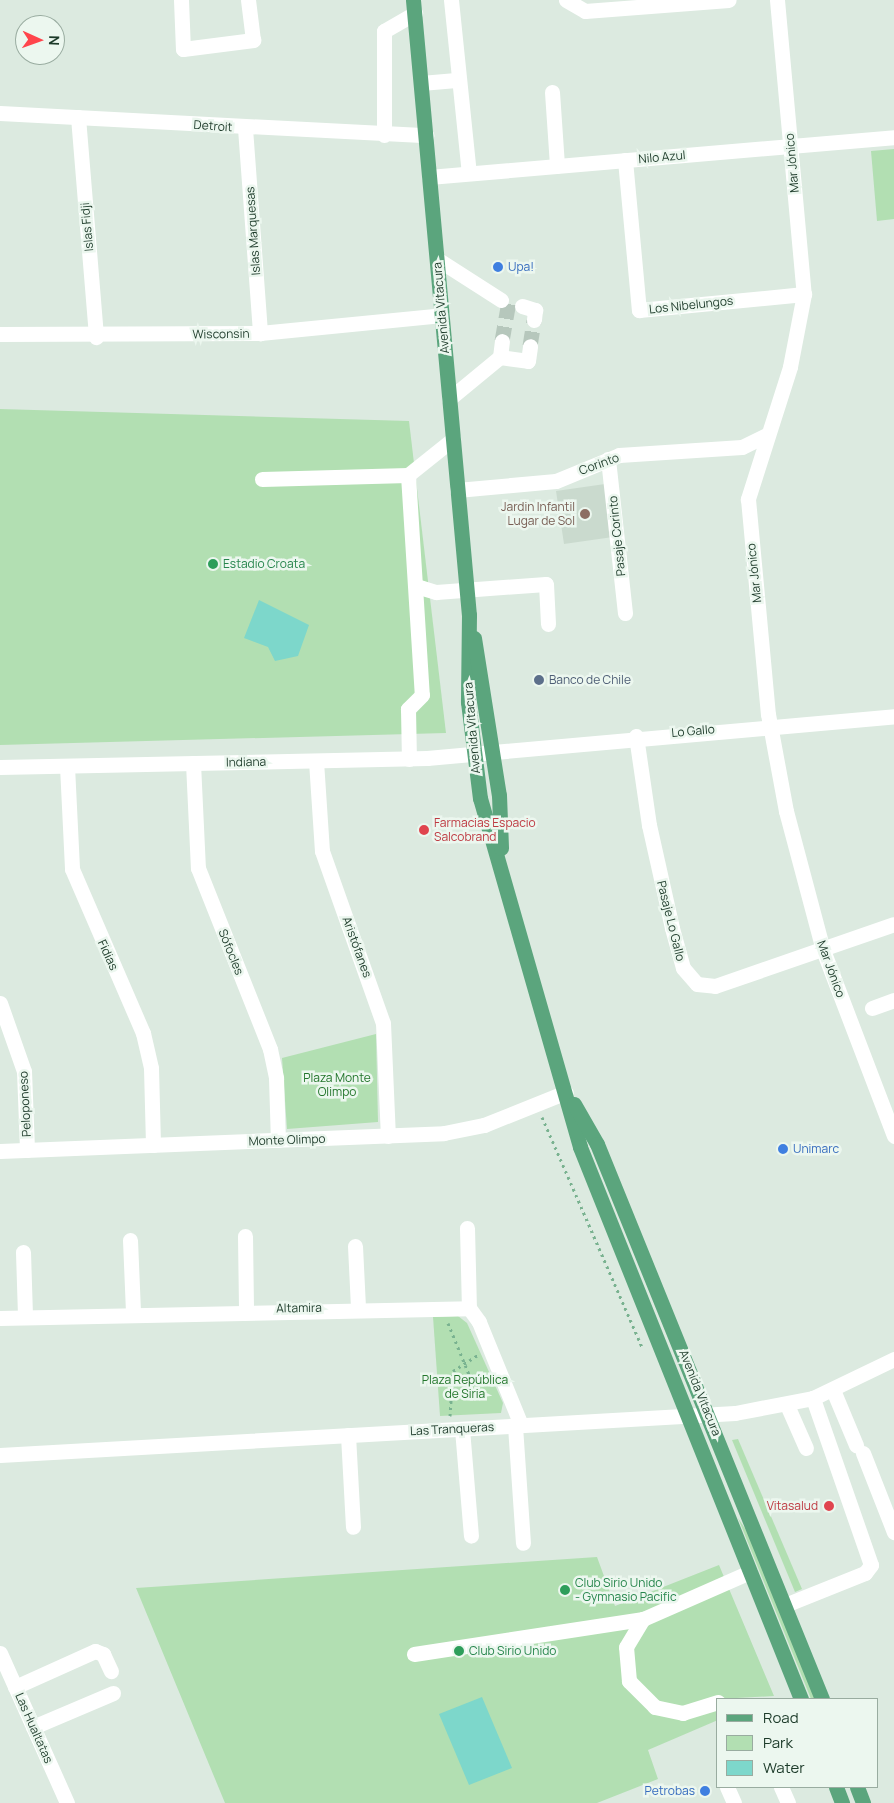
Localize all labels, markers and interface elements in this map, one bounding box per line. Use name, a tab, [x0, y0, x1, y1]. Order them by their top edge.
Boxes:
north arrow	[15, 15, 65, 65]
text: N	[45, 35, 64, 46]
street label: Detroit	[193, 117, 233, 135]
street label: Mar Jónico	[782, 133, 802, 193]
street label: Nilo Azul	[638, 148, 686, 166]
street label: Islas Marquesas	[243, 186, 263, 276]
street label: Islas Fidji	[78, 202, 96, 252]
place label: Upa!	[508, 260, 534, 274]
marker: Upa!	[492, 261, 504, 273]
street label: Avenida Vitacura	[430, 262, 452, 354]
street label: Los Nibelungos	[648, 293, 734, 317]
street label: Wisconsin	[192, 326, 250, 342]
street label: Corinto	[577, 450, 621, 478]
street label: Pasaje Corinto	[606, 495, 628, 577]
place label: Jardin Infantil Lugar de Sol	[501, 500, 575, 528]
marker: Jardin Infantil Lugar de Sol	[579, 508, 591, 520]
street label: Mar Jónico	[744, 543, 764, 603]
place label: Estadio Croata	[223, 557, 305, 571]
marker: Estadio Croata	[207, 558, 219, 570]
place label: Banco de Chile	[549, 673, 631, 687]
marker: Banco de Chile	[533, 674, 545, 686]
street label: Avenida Vitacura	[461, 682, 483, 774]
street label: Lo Gallo	[671, 722, 715, 740]
street label: Indiana	[226, 754, 266, 770]
place label: Farmacias Espacio Salcobrand	[434, 816, 536, 844]
marker: Farmacias Espacio Salcobrand	[418, 824, 430, 836]
street label: Pasaje Lo Gallo	[654, 879, 688, 963]
street label: Aristófanes	[339, 915, 375, 979]
street label: Sófocles	[215, 927, 247, 977]
street label: Fidias	[95, 938, 121, 972]
street label: Mar Jónico	[814, 939, 848, 999]
street label: Peloponeso	[16, 1071, 34, 1137]
park label: Plaza Monte Olimpo	[303, 1071, 371, 1099]
street label: Monte Olimpo	[248, 1131, 326, 1149]
place label: Unimarc	[793, 1142, 839, 1156]
marker: Unimarc	[777, 1143, 789, 1155]
street label: Altamira	[276, 1300, 322, 1316]
street label: Avenida Vitacura	[676, 1348, 724, 1438]
park label: Plaza República de Siria	[422, 1373, 508, 1401]
street label: Las Tranqueras	[410, 1420, 494, 1438]
place label: Vitasalud	[767, 1499, 818, 1513]
marker: Vitasalud	[822, 1499, 836, 1513]
place label: Club Sirio Unido - Gymnasio Pacific	[575, 1576, 677, 1604]
marker: Club Sirio Unido - Gymnasio Pacific	[559, 1584, 571, 1596]
place label: Club Sirio Unido	[469, 1644, 556, 1658]
marker: Club Sirio Unido	[453, 1645, 465, 1657]
street label: Las Hualtatas	[12, 1691, 56, 1765]
legend	[716, 1698, 879, 1788]
text: Road	[763, 1707, 799, 1728]
text: Park	[763, 1732, 793, 1753]
text: Water	[763, 1757, 805, 1778]
place label: Petrobas	[645, 1784, 695, 1798]
marker: Petrobas	[699, 1785, 711, 1797]

